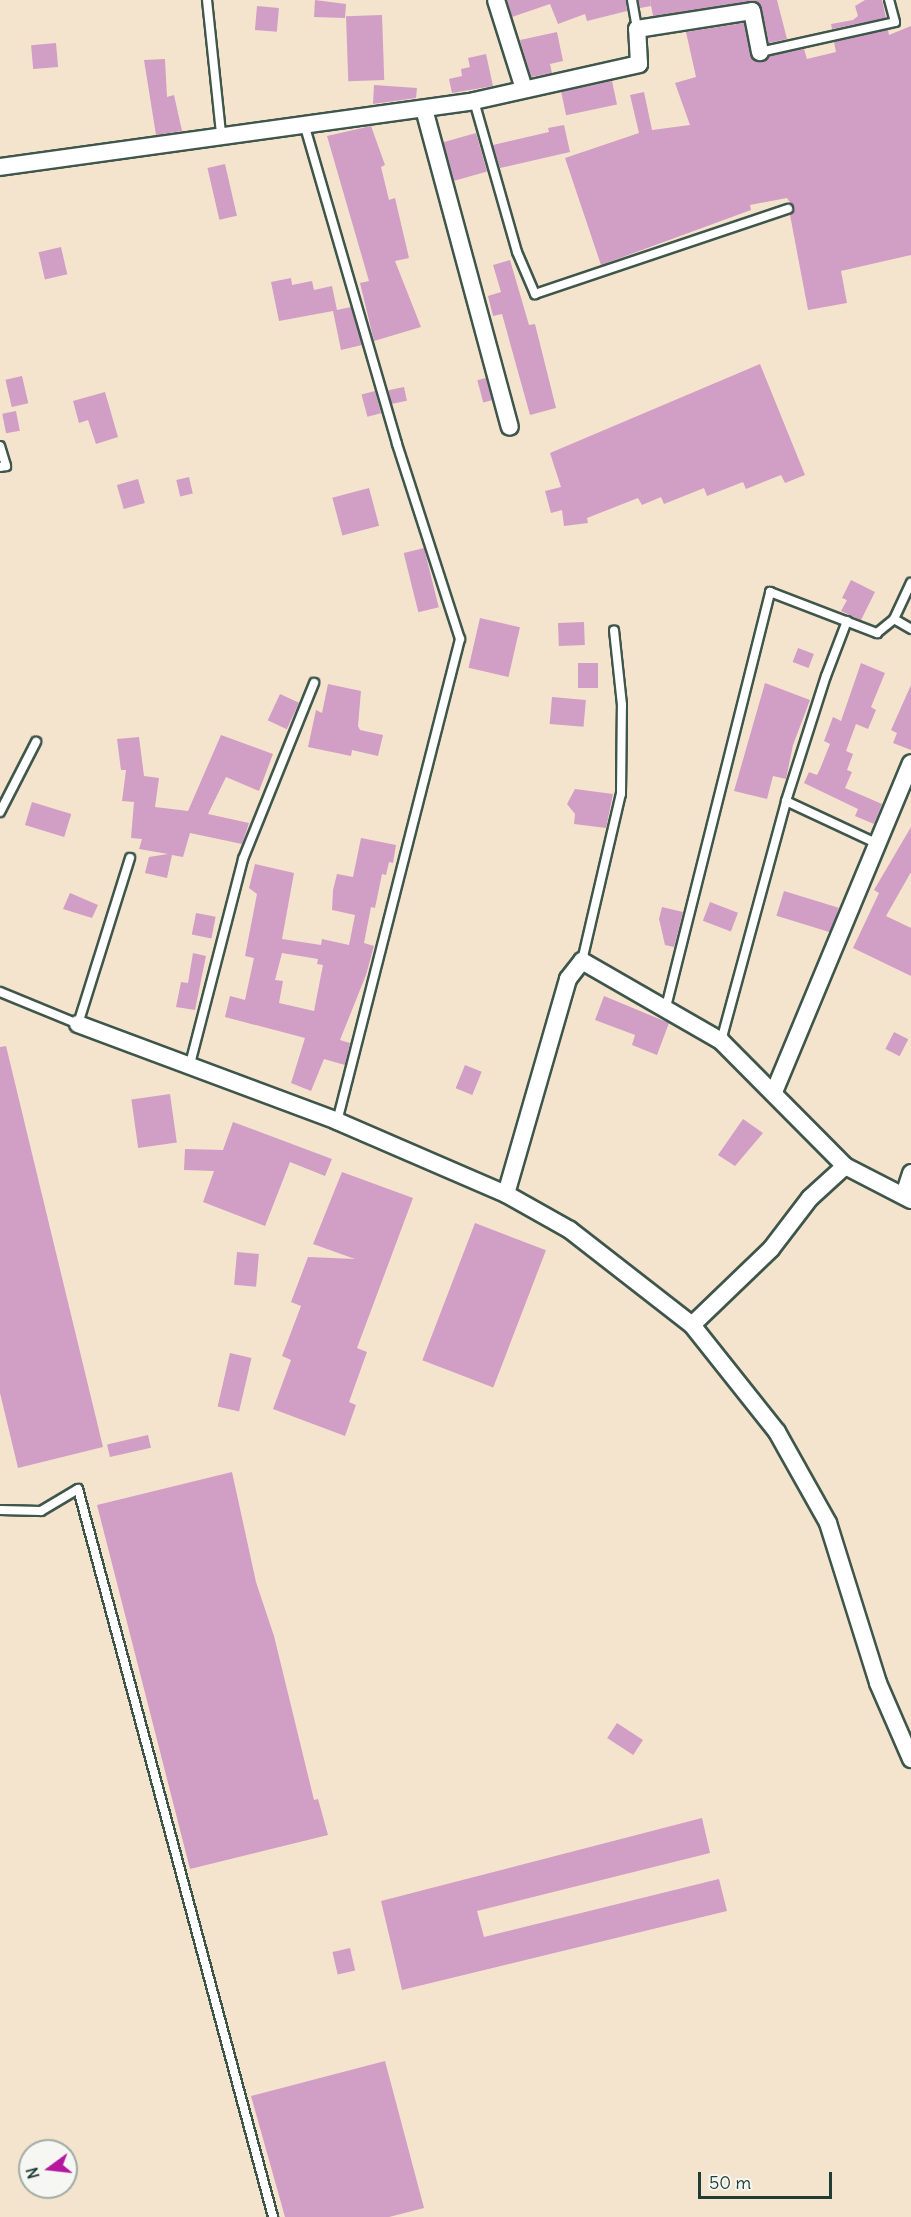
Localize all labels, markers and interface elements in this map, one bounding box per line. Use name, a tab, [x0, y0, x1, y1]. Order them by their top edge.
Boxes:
north arrow	[18, 2139, 78, 2199]
scale bar	[701, 2160, 834, 2198]
text: N	[21, 2165, 44, 2181]
text: 50 m	[709, 2171, 751, 2194]

